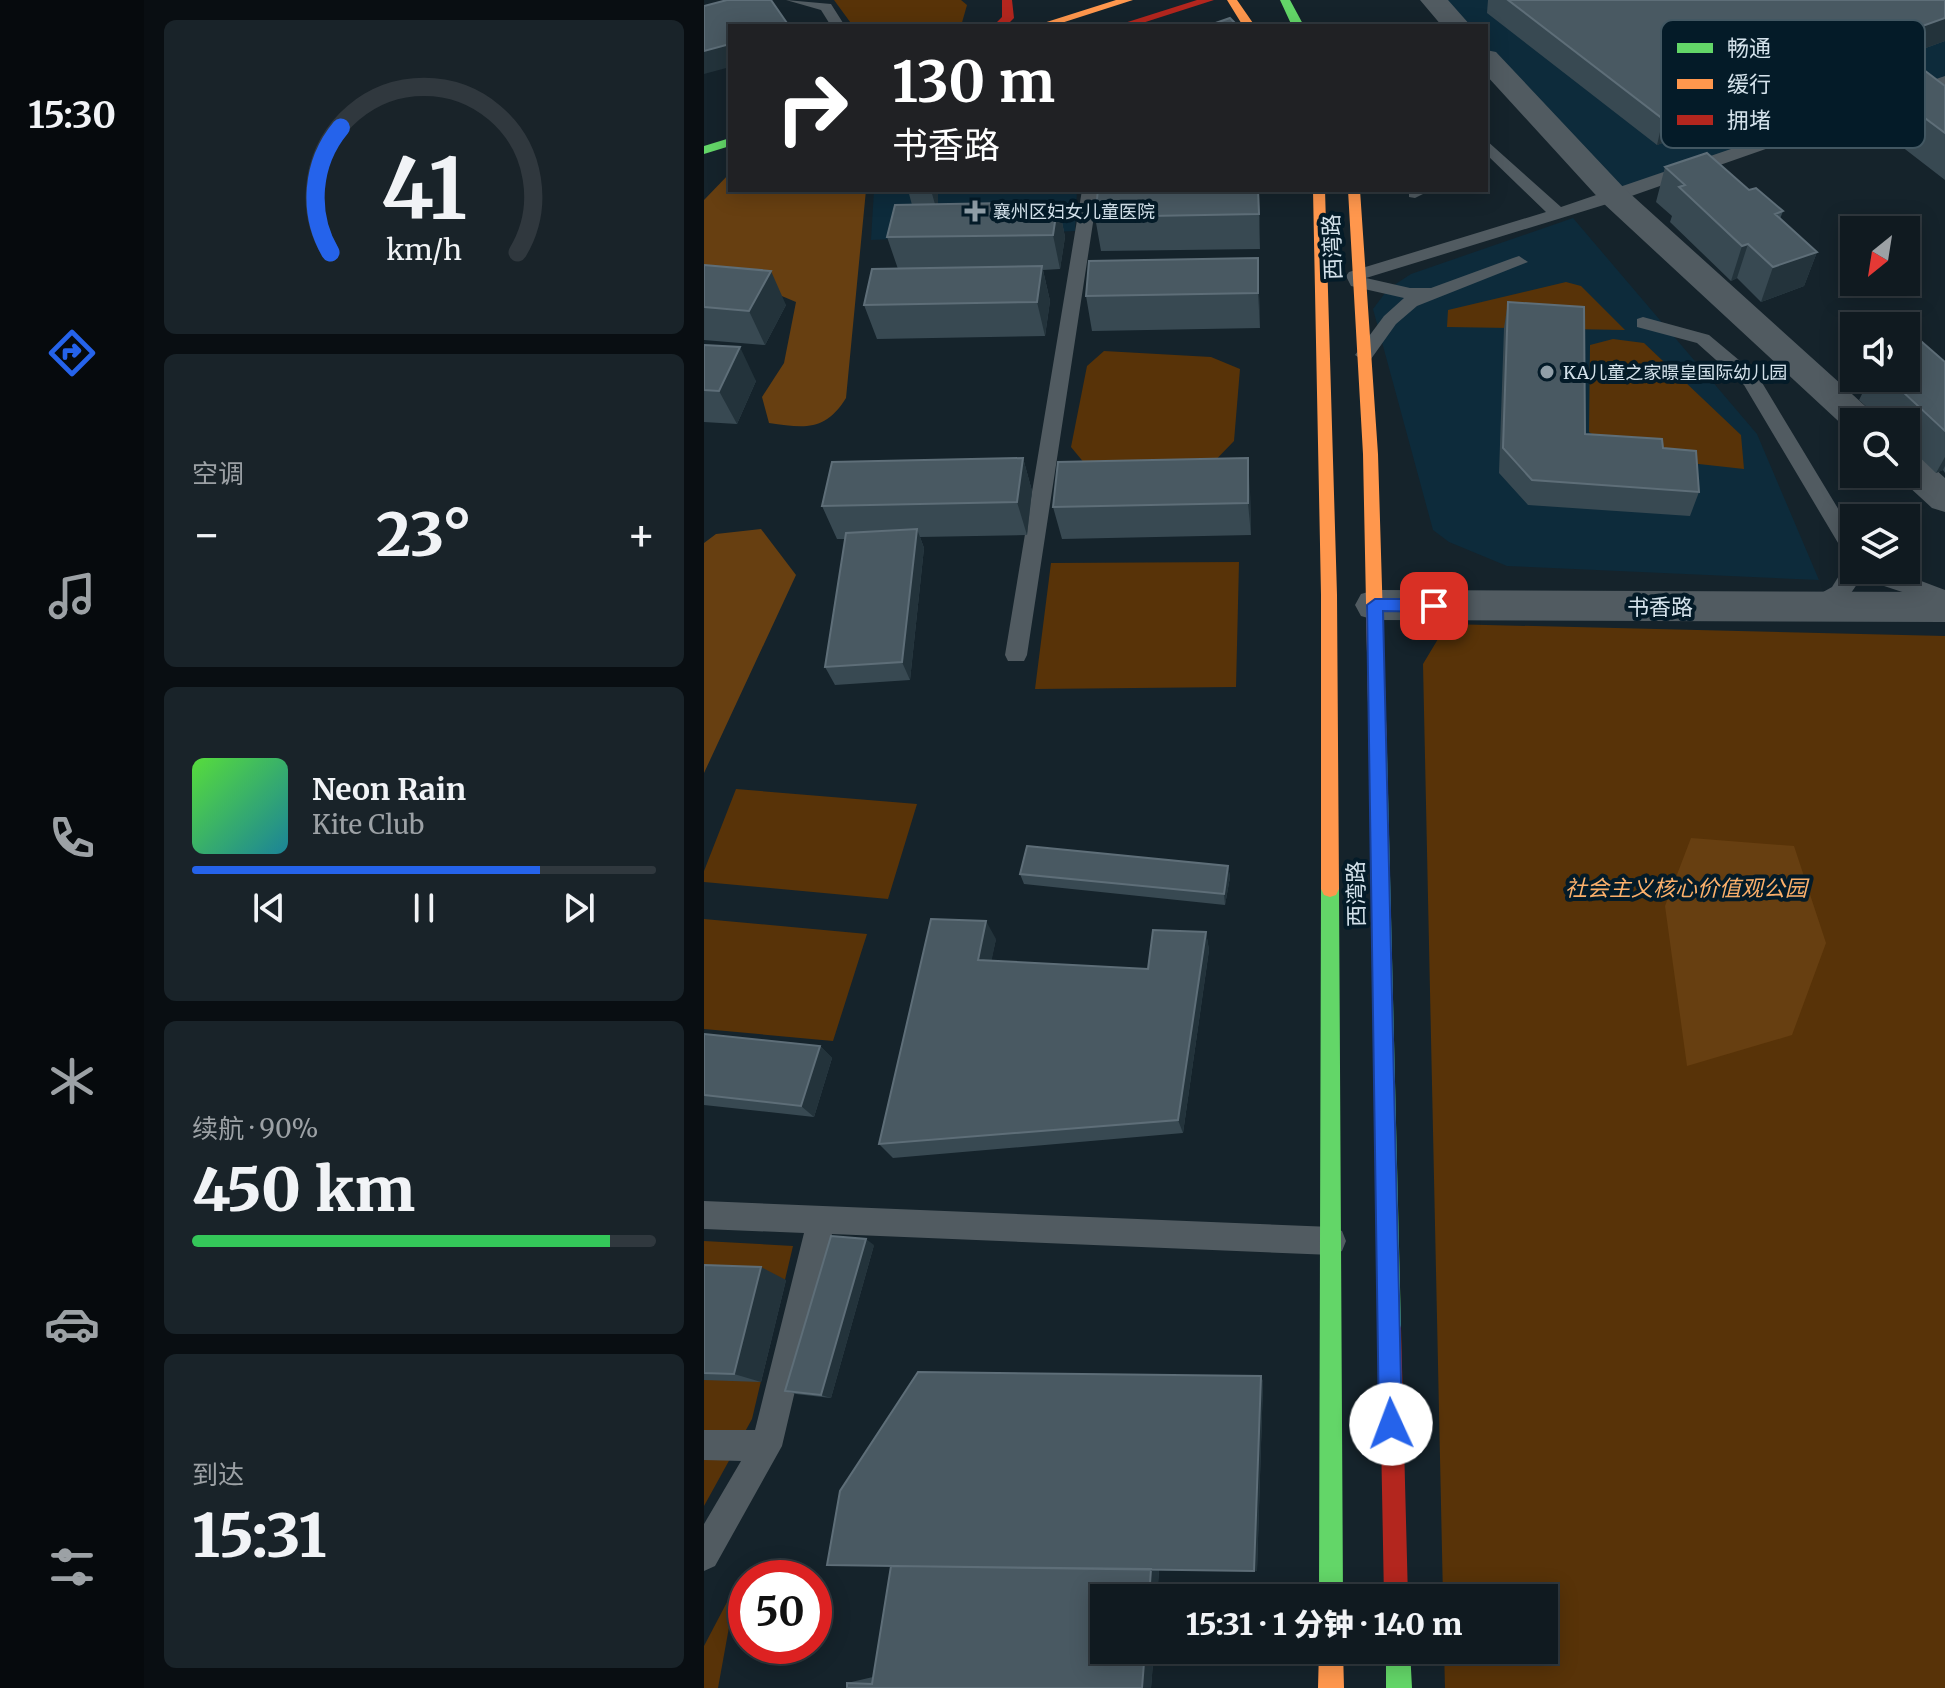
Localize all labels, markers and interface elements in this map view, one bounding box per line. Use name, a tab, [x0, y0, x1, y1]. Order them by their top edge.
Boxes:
legend	[1661, 20, 1925, 148]
text: 畅通	[1727, 34, 1771, 62]
text: 130 m	[892, 47, 1055, 117]
icon: right	[760, 56, 864, 160]
text: 缓行	[1727, 70, 1771, 98]
text: 15:30	[28, 93, 116, 138]
text: 拥堵	[1727, 106, 1771, 134]
text: 书香路	[892, 123, 1000, 168]
text: 41	[381, 136, 467, 241]
marker: 襄州区妇女儿童医院	[964, 200, 986, 222]
place label: 襄州区妇女儿童医院	[993, 200, 1155, 223]
street label: 西湾路	[1317, 214, 1347, 280]
north arrow	[1840, 216, 1920, 296]
map controls	[1840, 216, 1920, 584]
text: km/h	[386, 232, 462, 268]
button: sound	[1840, 312, 1920, 392]
icon: directions	[44, 325, 100, 381]
place label: KA儿童之家暻皇国际幼儿园	[1563, 361, 1787, 384]
marker: KA儿童之家暻皇国际幼儿园	[1538, 363, 1556, 381]
button: search	[1840, 408, 1920, 488]
text: 空调	[192, 457, 244, 490]
text: 23°	[376, 497, 472, 572]
button: layers	[1840, 504, 1920, 584]
text: −	[192, 507, 221, 562]
text: +	[627, 507, 656, 562]
icon: music	[44, 568, 100, 624]
pin	[1400, 572, 1468, 640]
icon: arrive	[1412, 584, 1456, 628]
street label: 书香路	[1627, 593, 1693, 621]
text: Neon Rain	[312, 770, 466, 808]
text: Kite Club	[312, 808, 424, 841]
icon: phone	[44, 810, 100, 866]
street label: 西湾路	[1341, 861, 1371, 927]
park label: 社会主义核心价值观公园	[1565, 874, 1810, 902]
icon: previous	[247, 886, 291, 930]
icon: pause	[402, 886, 446, 930]
icon: next	[557, 886, 601, 930]
icon: climate	[44, 1053, 100, 1109]
text: 续航 · 90%	[192, 1112, 318, 1145]
text: 450 km	[192, 1152, 415, 1227]
icon: car	[44, 1296, 100, 1352]
position arrow	[1349, 1382, 1433, 1466]
text: 到达	[192, 1458, 244, 1491]
text: 15:31	[192, 1498, 326, 1573]
icon: filters	[44, 1539, 100, 1595]
speed limit sign: 50	[728, 1560, 832, 1664]
text: 15:31 · 1 分钟 · 140 m	[1186, 1605, 1462, 1643]

